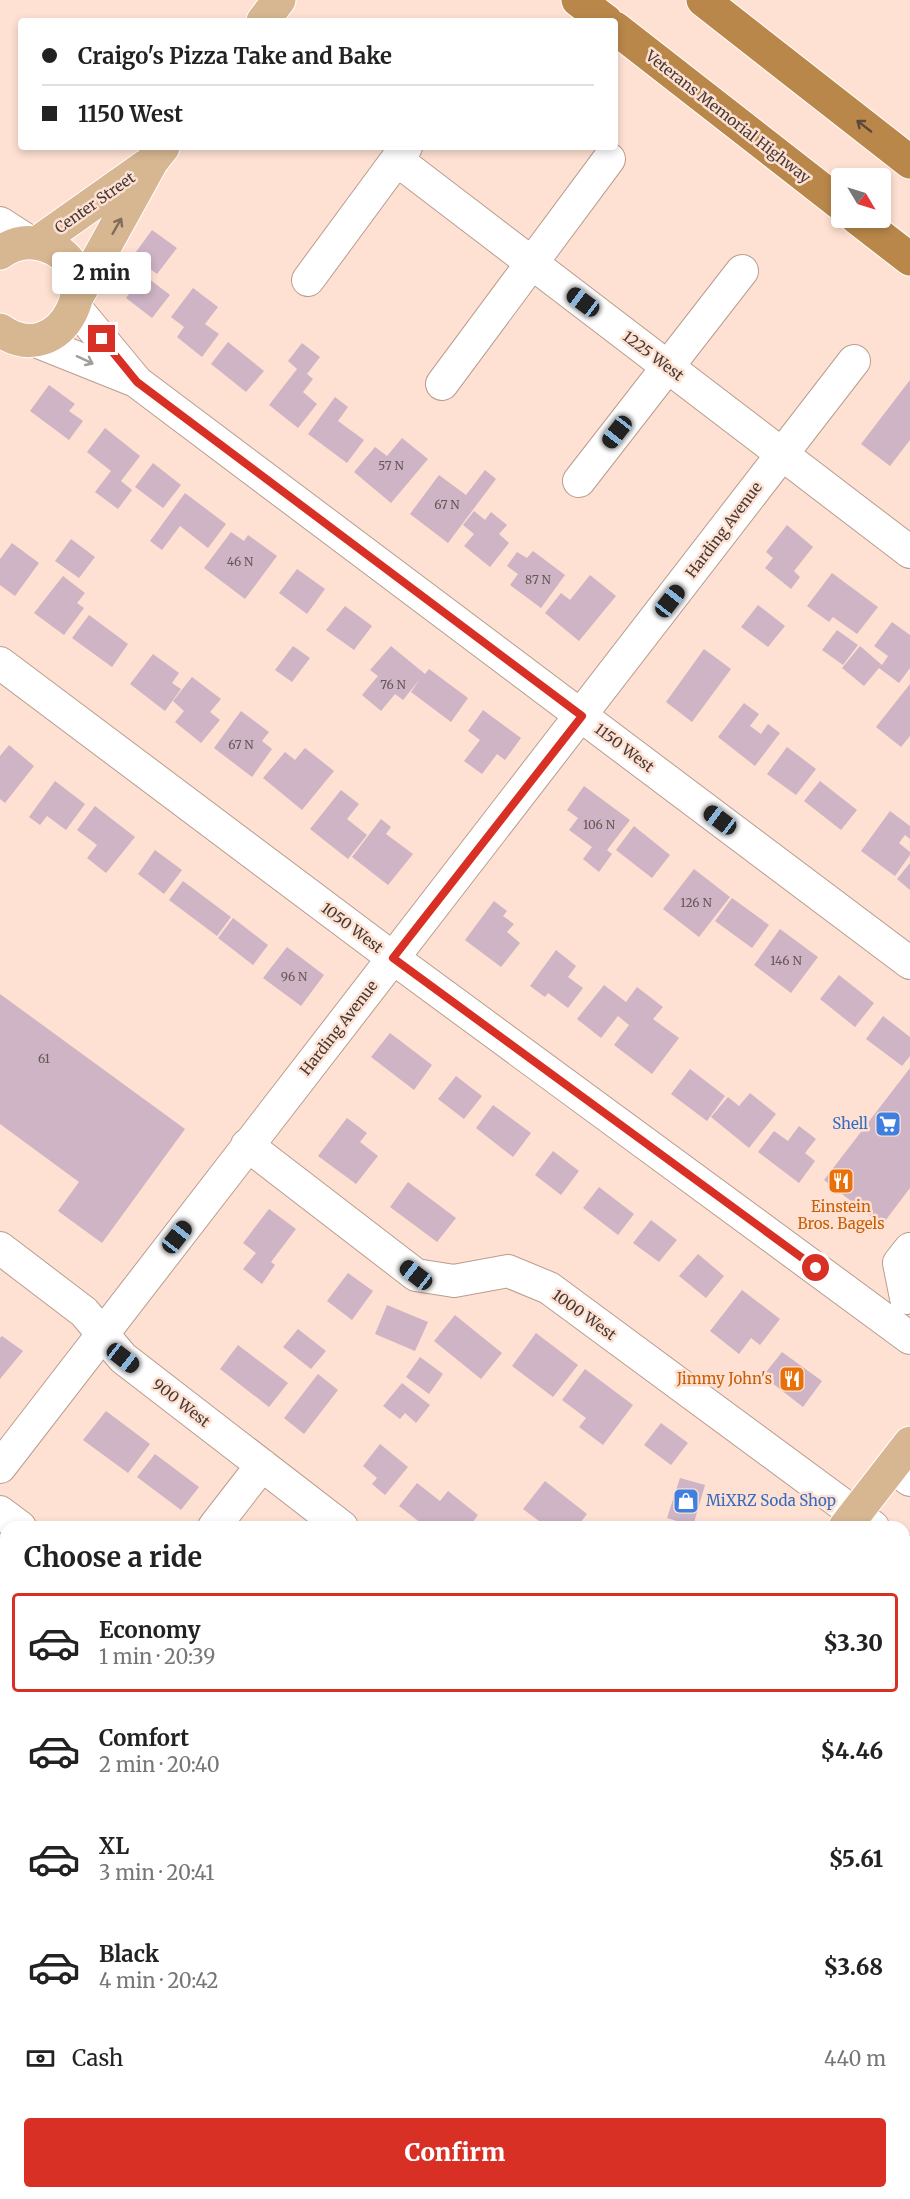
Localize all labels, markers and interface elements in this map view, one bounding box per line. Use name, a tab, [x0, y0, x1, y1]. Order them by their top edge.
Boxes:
text: Craigo's Pizza Take and Bake	[78, 42, 392, 70]
street label: Veterans Memorial Highway	[641, 46, 815, 187]
text: 1150 West	[78, 100, 183, 128]
one-way arrow	[856, 119, 872, 132]
street label: Center Street	[51, 168, 139, 237]
north arrow	[831, 168, 891, 228]
map controls	[831, 168, 891, 228]
one-way arrow	[111, 218, 123, 235]
callout: 2 min	[52, 252, 152, 294]
text: 2 min	[73, 260, 130, 285]
car	[563, 284, 603, 320]
route end	[88, 325, 115, 352]
street label: 1225 West	[619, 327, 688, 385]
one-way arrow	[76, 355, 94, 367]
car	[599, 412, 635, 452]
house number: 57 N	[378, 458, 404, 473]
street label: Harding Avenue	[681, 478, 766, 581]
house number: 67 N	[434, 497, 460, 512]
house number: 46 N	[227, 554, 254, 569]
house number: 87 N	[525, 572, 552, 587]
car	[652, 581, 688, 621]
house number: 76 N	[380, 677, 406, 692]
street label: 1150 West	[591, 719, 658, 776]
house number: 67 N	[228, 737, 254, 752]
car	[700, 802, 740, 838]
house number: 106 N	[583, 817, 616, 832]
house number: 126 N	[680, 895, 712, 910]
street label: 1050 West	[318, 898, 387, 957]
house number: 146 N	[770, 953, 802, 968]
house number: 96 N	[281, 969, 308, 984]
street label: Harding Avenue	[296, 976, 382, 1079]
house number: 61	[38, 1051, 50, 1066]
supermarket icon: Shell	[873, 1109, 903, 1139]
place label: Shell	[832, 1114, 868, 1133]
restaurant icon: Einstein Bros. Bagels	[826, 1166, 856, 1196]
place label: Einstein Bros. Bagels	[797, 1197, 885, 1233]
car	[159, 1217, 195, 1257]
route start	[802, 1254, 829, 1281]
car	[396, 1257, 436, 1293]
street label: 1000 West	[549, 1285, 620, 1344]
car	[103, 1340, 143, 1376]
restaurant icon: Jimmy John's	[777, 1364, 807, 1394]
place label: Jimmy John's	[676, 1369, 772, 1388]
street label: 900 West	[149, 1374, 214, 1431]
shop icon: MiXRZ Soda Shop	[671, 1486, 701, 1516]
place label: MiXRZ Soda Shop	[706, 1491, 836, 1510]
text: Choose a ride	[24, 1540, 202, 1574]
icon: car	[27, 1616, 81, 1670]
text: Economy	[99, 1616, 200, 1644]
text: $3.30	[823, 1629, 883, 1657]
text: 1 min · 20:39	[99, 1644, 215, 1669]
icon: car	[27, 1724, 81, 1778]
text: Comfort	[99, 1724, 189, 1752]
text: $4.46	[821, 1737, 883, 1765]
text: 2 min · 20:40	[99, 1752, 220, 1777]
icon: car	[27, 1832, 81, 1886]
text: XL	[99, 1832, 129, 1860]
text: $5.61	[829, 1845, 883, 1873]
text: 3 min · 20:41	[99, 1860, 214, 1885]
icon: car	[27, 1940, 81, 1994]
text: Black	[99, 1940, 159, 1968]
text: $3.68	[823, 1953, 883, 1981]
text: 4 min · 20:42	[99, 1968, 218, 1993]
icon: cash	[24, 2042, 57, 2075]
text: Cash	[72, 2044, 123, 2072]
text: 440 m	[824, 2046, 886, 2071]
button: Confirm	[24, 2118, 886, 2187]

